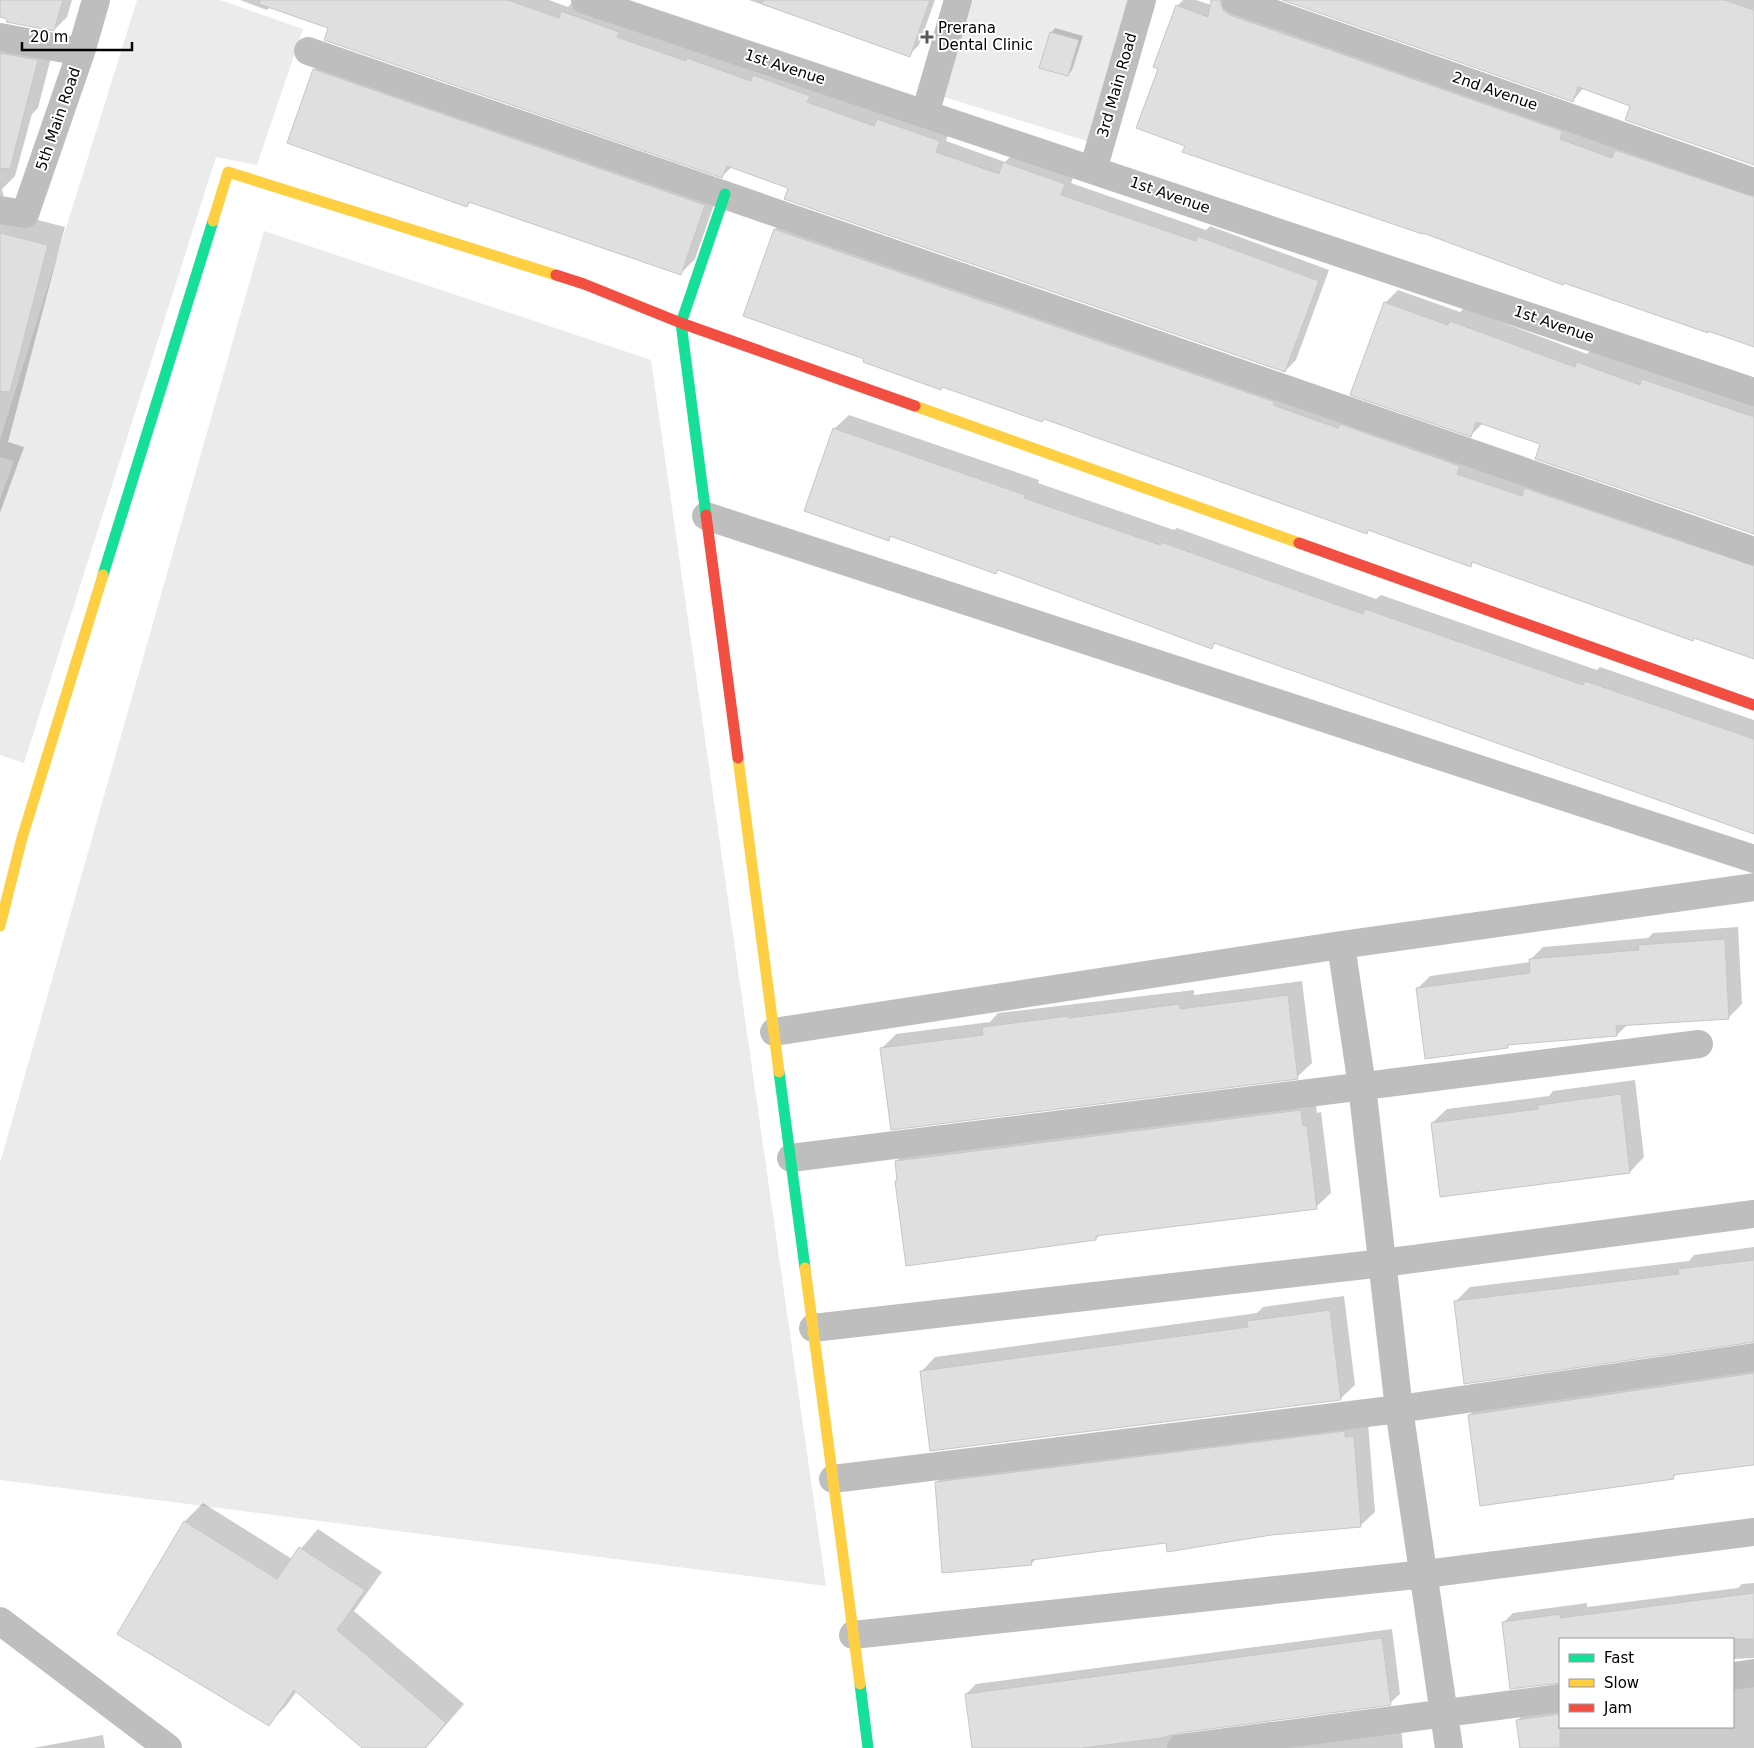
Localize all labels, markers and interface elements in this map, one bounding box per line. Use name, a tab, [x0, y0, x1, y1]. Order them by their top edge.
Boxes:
place label: Prerana Dental Clinic	[938, 19, 1033, 54]
scale bar	[22, 20, 132, 52]
text: 20 m	[30, 28, 68, 46]
marker: Prerana Dental Clinic	[920, 30, 934, 44]
street label: 3rd Main Road	[1093, 31, 1141, 139]
street label: 1st Avenue	[742, 46, 828, 88]
street label: 5th Main Road	[32, 65, 84, 173]
street label: 2nd Avenue	[1450, 68, 1540, 114]
street label: 1st Avenue	[1127, 173, 1213, 217]
street label: 1st Avenue	[1511, 302, 1597, 346]
legend	[1559, 1638, 1734, 1728]
text: Fast	[1604, 1649, 1634, 1667]
text: Slow	[1604, 1674, 1639, 1692]
text: Jam	[1603, 1699, 1632, 1717]

